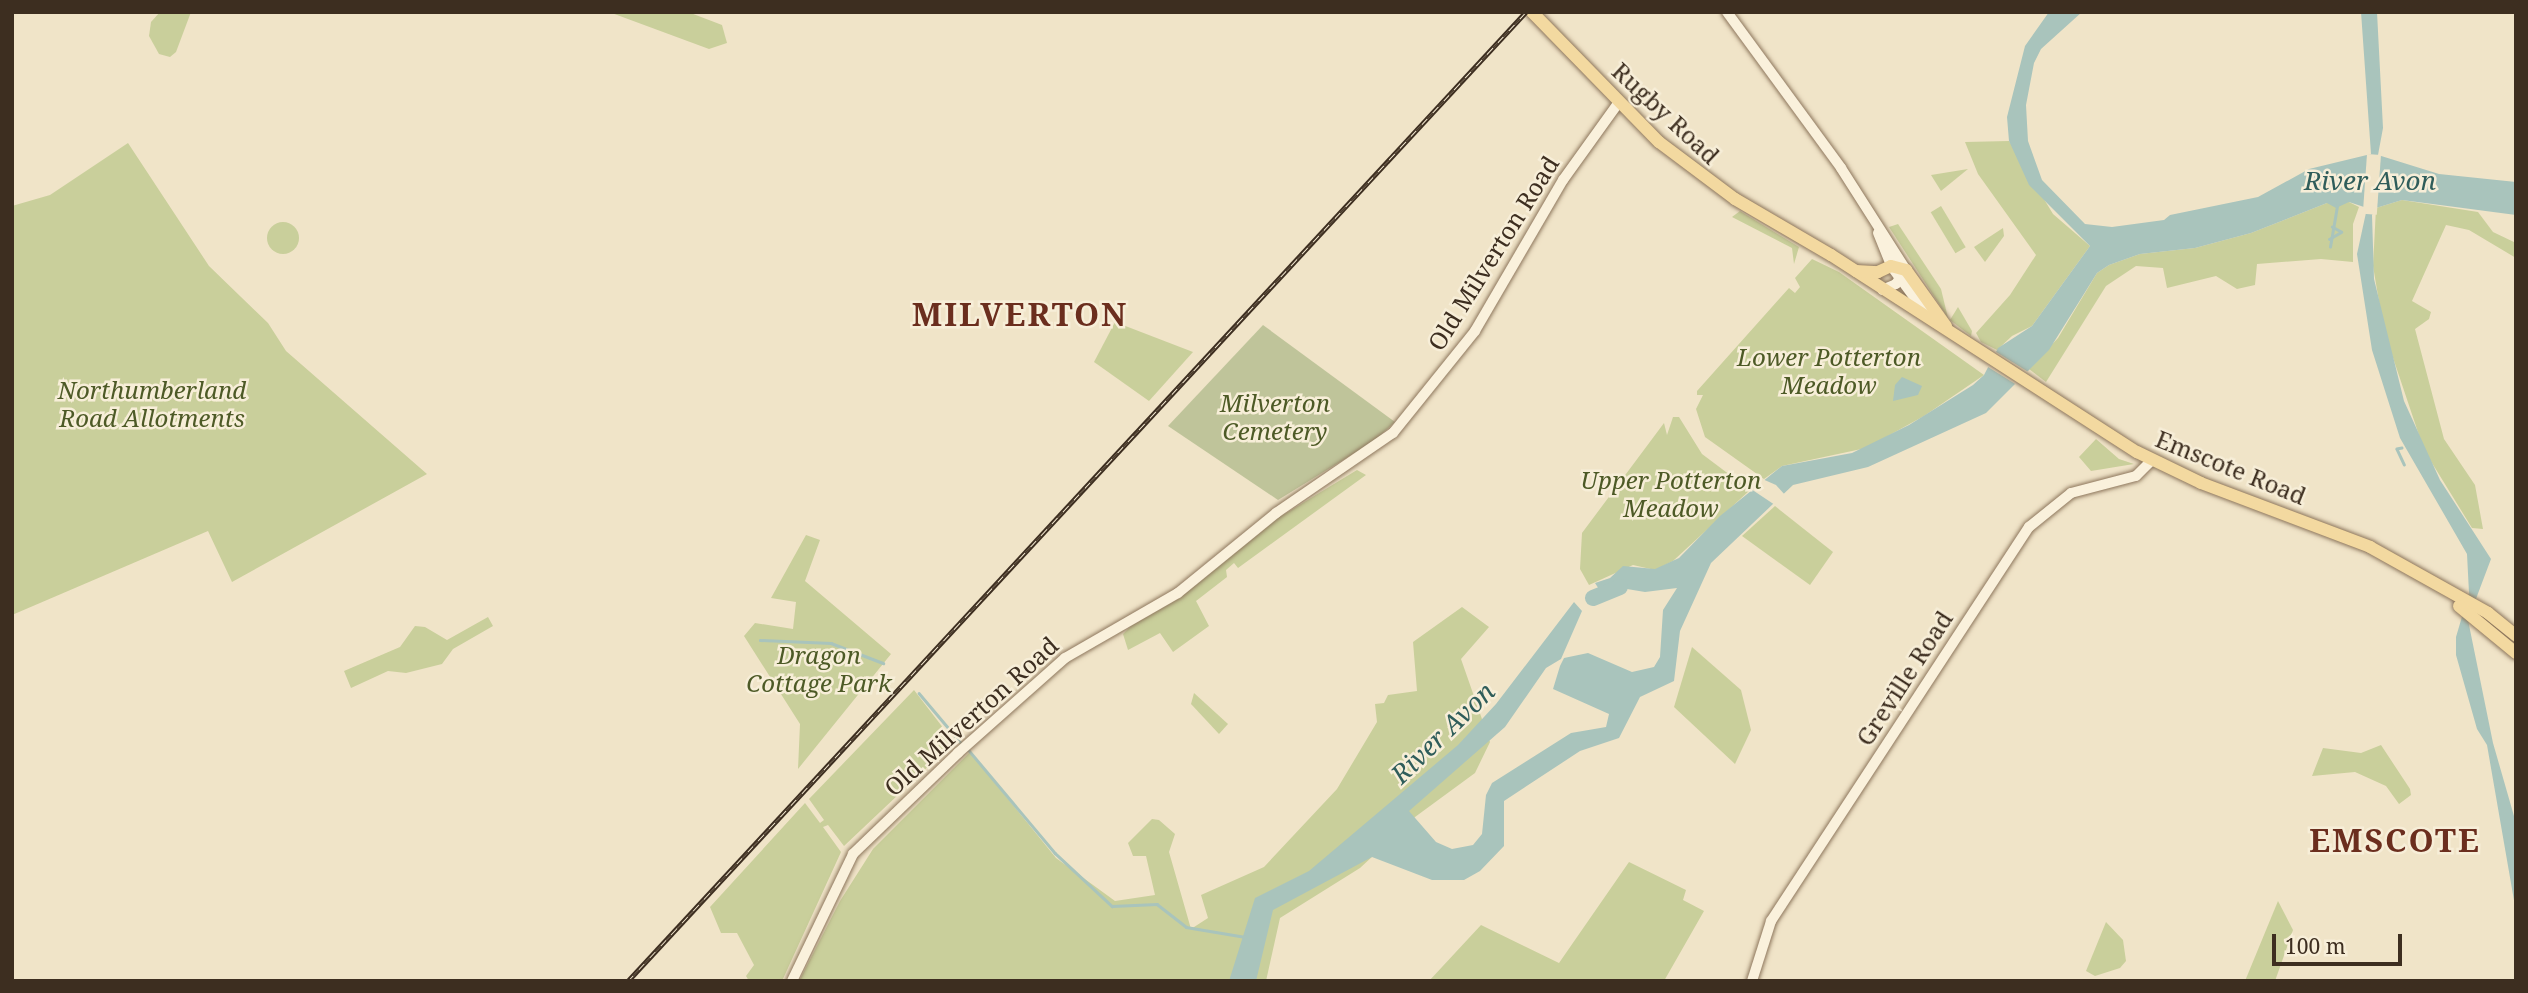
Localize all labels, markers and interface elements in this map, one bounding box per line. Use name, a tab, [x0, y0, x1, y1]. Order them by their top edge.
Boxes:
street label: Rugby Road	[1607, 56, 1725, 170]
street label: Old Milverton Road	[1422, 150, 1564, 356]
water label: River Avon	[2304, 165, 2436, 197]
district label: MILVERTON	[913, 295, 1127, 333]
park label: Lower Potterton Meadow	[1737, 343, 1921, 399]
park label: Northumberland Road Allotments	[58, 376, 246, 432]
park label: Milverton Cemetery	[1220, 389, 1330, 445]
street label: Emscote Road	[2152, 424, 2310, 510]
park label: Upper Potterton Meadow	[1581, 466, 1761, 522]
street label: Greville Road	[1850, 605, 1958, 751]
street label: Old Milverton Road	[878, 630, 1064, 802]
park label: Dragon Cottage Park	[746, 641, 892, 697]
water label: River Avon	[1385, 676, 1501, 790]
district label: EMSCOTE	[2310, 821, 2480, 859]
scale bar	[2276, 920, 2406, 964]
text: 100 m	[2285, 932, 2346, 960]

